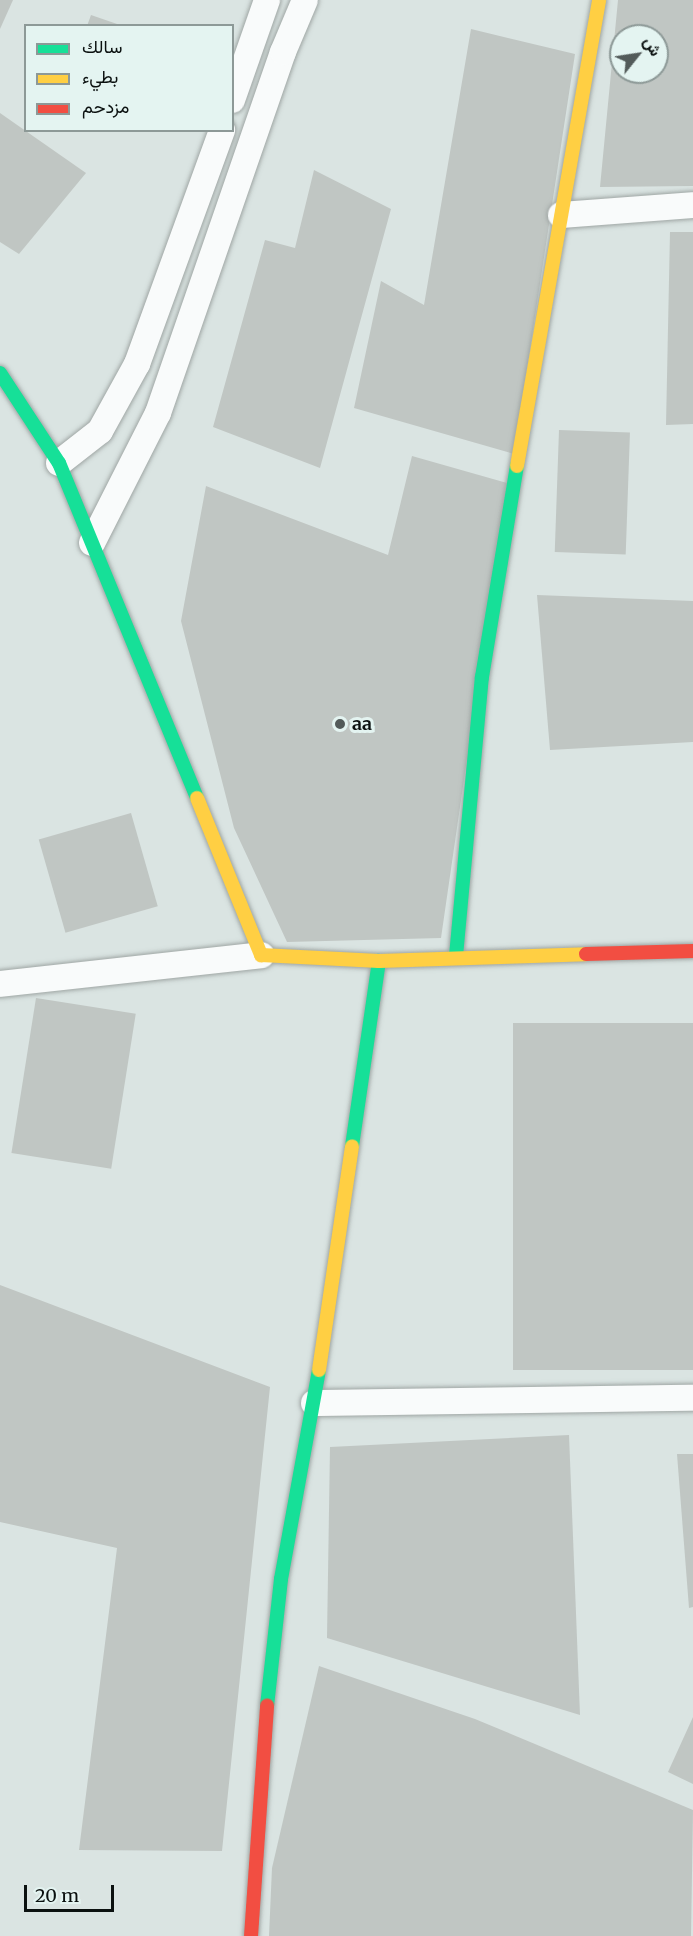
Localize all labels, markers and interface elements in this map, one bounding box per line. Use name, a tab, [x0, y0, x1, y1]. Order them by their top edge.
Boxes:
legend	[24, 24, 234, 132]
north arrow	[609, 24, 669, 84]
text: ش	[639, 33, 666, 59]
text: سالك	[82, 35, 122, 58]
text: بطيء	[82, 65, 118, 88]
text: مزدحم	[82, 95, 129, 118]
place label: aa	[352, 713, 372, 735]
marker: aa	[333, 717, 347, 731]
scale bar	[27, 1873, 117, 1911]
text: 20 m	[35, 1884, 79, 1907]

